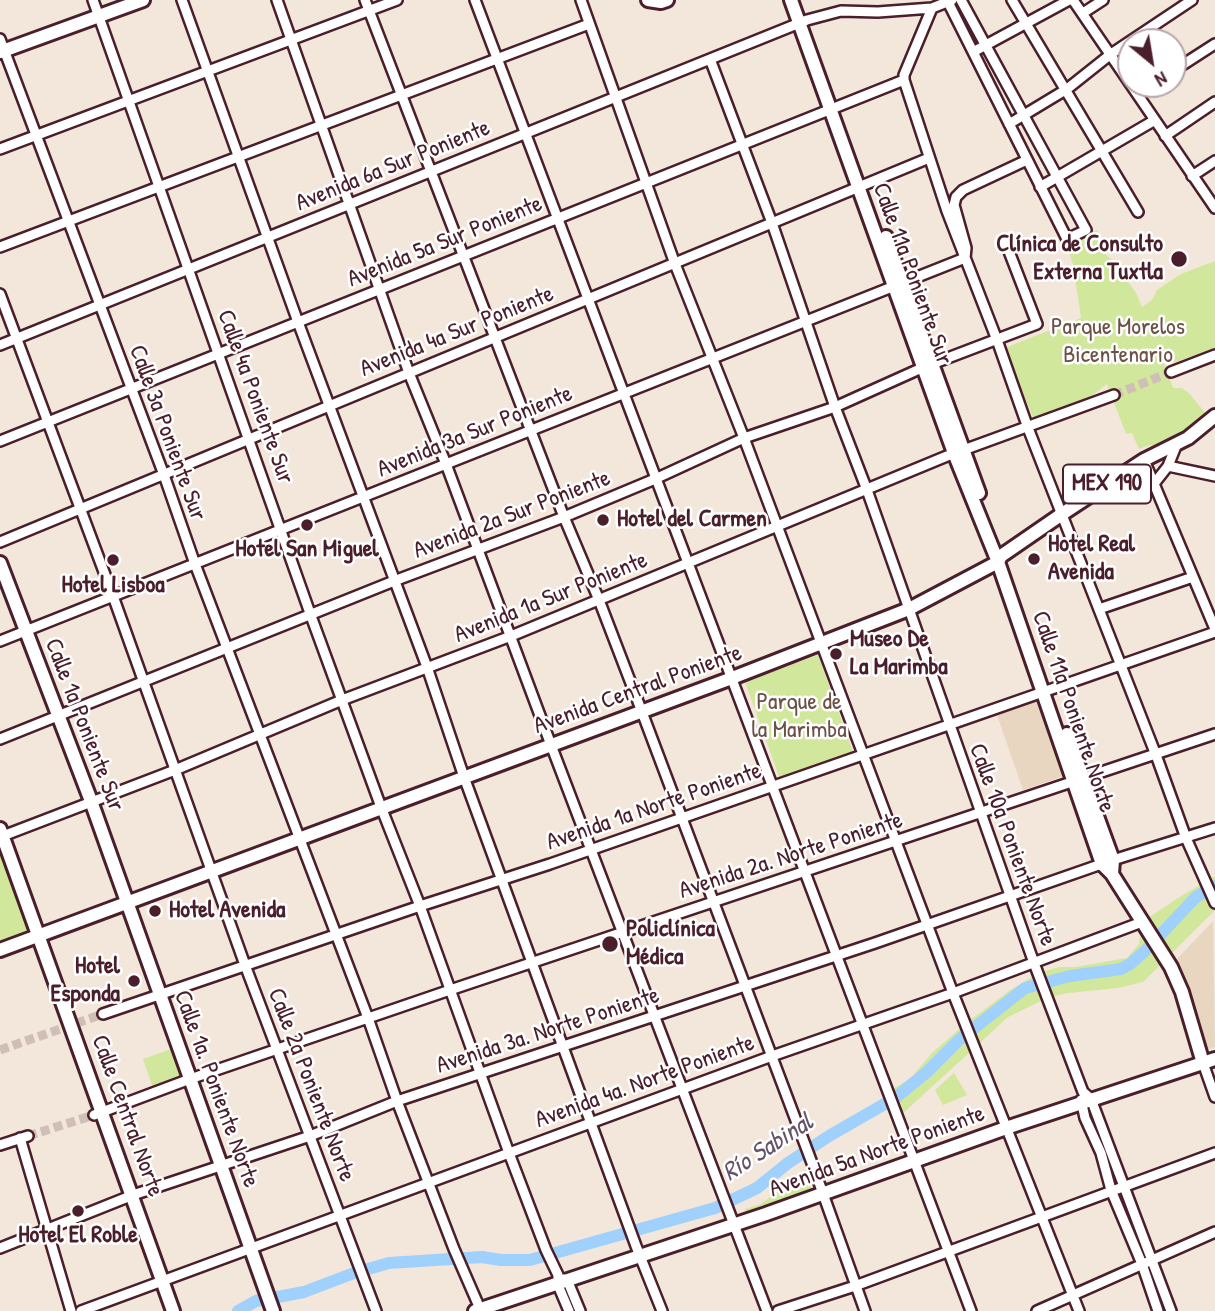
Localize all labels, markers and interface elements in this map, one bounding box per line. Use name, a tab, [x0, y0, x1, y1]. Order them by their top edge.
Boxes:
north arrow	[1117, 28, 1187, 98]
text: N	[1151, 66, 1172, 93]
street label: Avenida 6a Sur Poniente	[292, 114, 494, 218]
street label: Calle 11a Poniente Sur	[866, 179, 958, 369]
street label: Avenida 5a Sur Poniente	[343, 190, 547, 294]
place label: Clínica de Consulto Externa Tuxtla	[996, 231, 1163, 287]
marker: Clínica de Consulto Externa Tuxtla	[1169, 249, 1189, 269]
street label: Avenida 4a Sur Poniente	[356, 280, 558, 384]
street label: Calle 4a Poniente Sur	[210, 306, 300, 488]
park label: Parque Morelos Bicentenario	[1051, 314, 1185, 370]
street label: Calle 3a Poniente Sur	[122, 341, 212, 525]
street label: Avenida 3a Sur Poniente	[373, 380, 577, 484]
street label: Avenida 2a Sur Poniente	[409, 464, 615, 566]
road number: MEX 190	[1063, 464, 1151, 504]
place label: Hotel del Carmen	[617, 506, 767, 534]
marker: Hotel del Carmen	[595, 512, 611, 528]
marker: Hotel San Miguel	[299, 517, 315, 533]
place label: Hotel Real Avenida	[1048, 531, 1135, 587]
place label: Hotel San Miguel	[235, 536, 379, 564]
street label: Avenida 1a Sur Poniente	[450, 546, 652, 650]
marker: Hotel Real Avenida	[1026, 551, 1042, 567]
marker: Hotel Lisboa	[105, 552, 121, 568]
place label: Hotel Lisboa	[61, 572, 165, 600]
street label: Calle 11a Poniente Norte	[1025, 608, 1121, 816]
place label: Museo De La Marimba	[850, 626, 948, 682]
street label: Calle 1a Poniente Sur	[38, 635, 130, 815]
street label: Avenida Central Poniente	[530, 639, 746, 741]
marker: Museo De La Marimba	[828, 646, 844, 662]
park label: Parque de la Marimba	[751, 689, 847, 745]
street label: Calle 10a Poniente Norte	[962, 740, 1062, 950]
street label: Avenida 1a Norte Poniente	[543, 757, 765, 857]
street label: Avenida 2a. Norte Poniente	[676, 806, 906, 906]
place label: Hotel Avenida	[169, 897, 285, 925]
marker: Hotel Avenida	[147, 903, 163, 919]
place label: Policlínica Médica	[626, 916, 715, 972]
marker: Policlínica Médica	[600, 934, 620, 954]
place label: Hotel Esponda	[51, 953, 120, 1009]
marker: Hotel Esponda	[126, 973, 142, 989]
street label: Avenida 3a. Norte Poniente	[433, 981, 663, 1081]
street label: Calle 2a Poniente Norte	[261, 984, 361, 1186]
street label: Calle 1a. Poniente Norte	[167, 987, 265, 1191]
street label: Avenida 4a. Norte Poniente	[531, 1029, 759, 1135]
street label: Calle Central Norte	[84, 1031, 170, 1201]
street label: Avenida 5a Norte Poniente	[765, 1100, 989, 1204]
water label: Río Sabinal	[717, 1107, 819, 1189]
marker: Hotel El Roble	[70, 1203, 86, 1219]
place label: Hotel El Roble	[18, 1222, 138, 1250]

